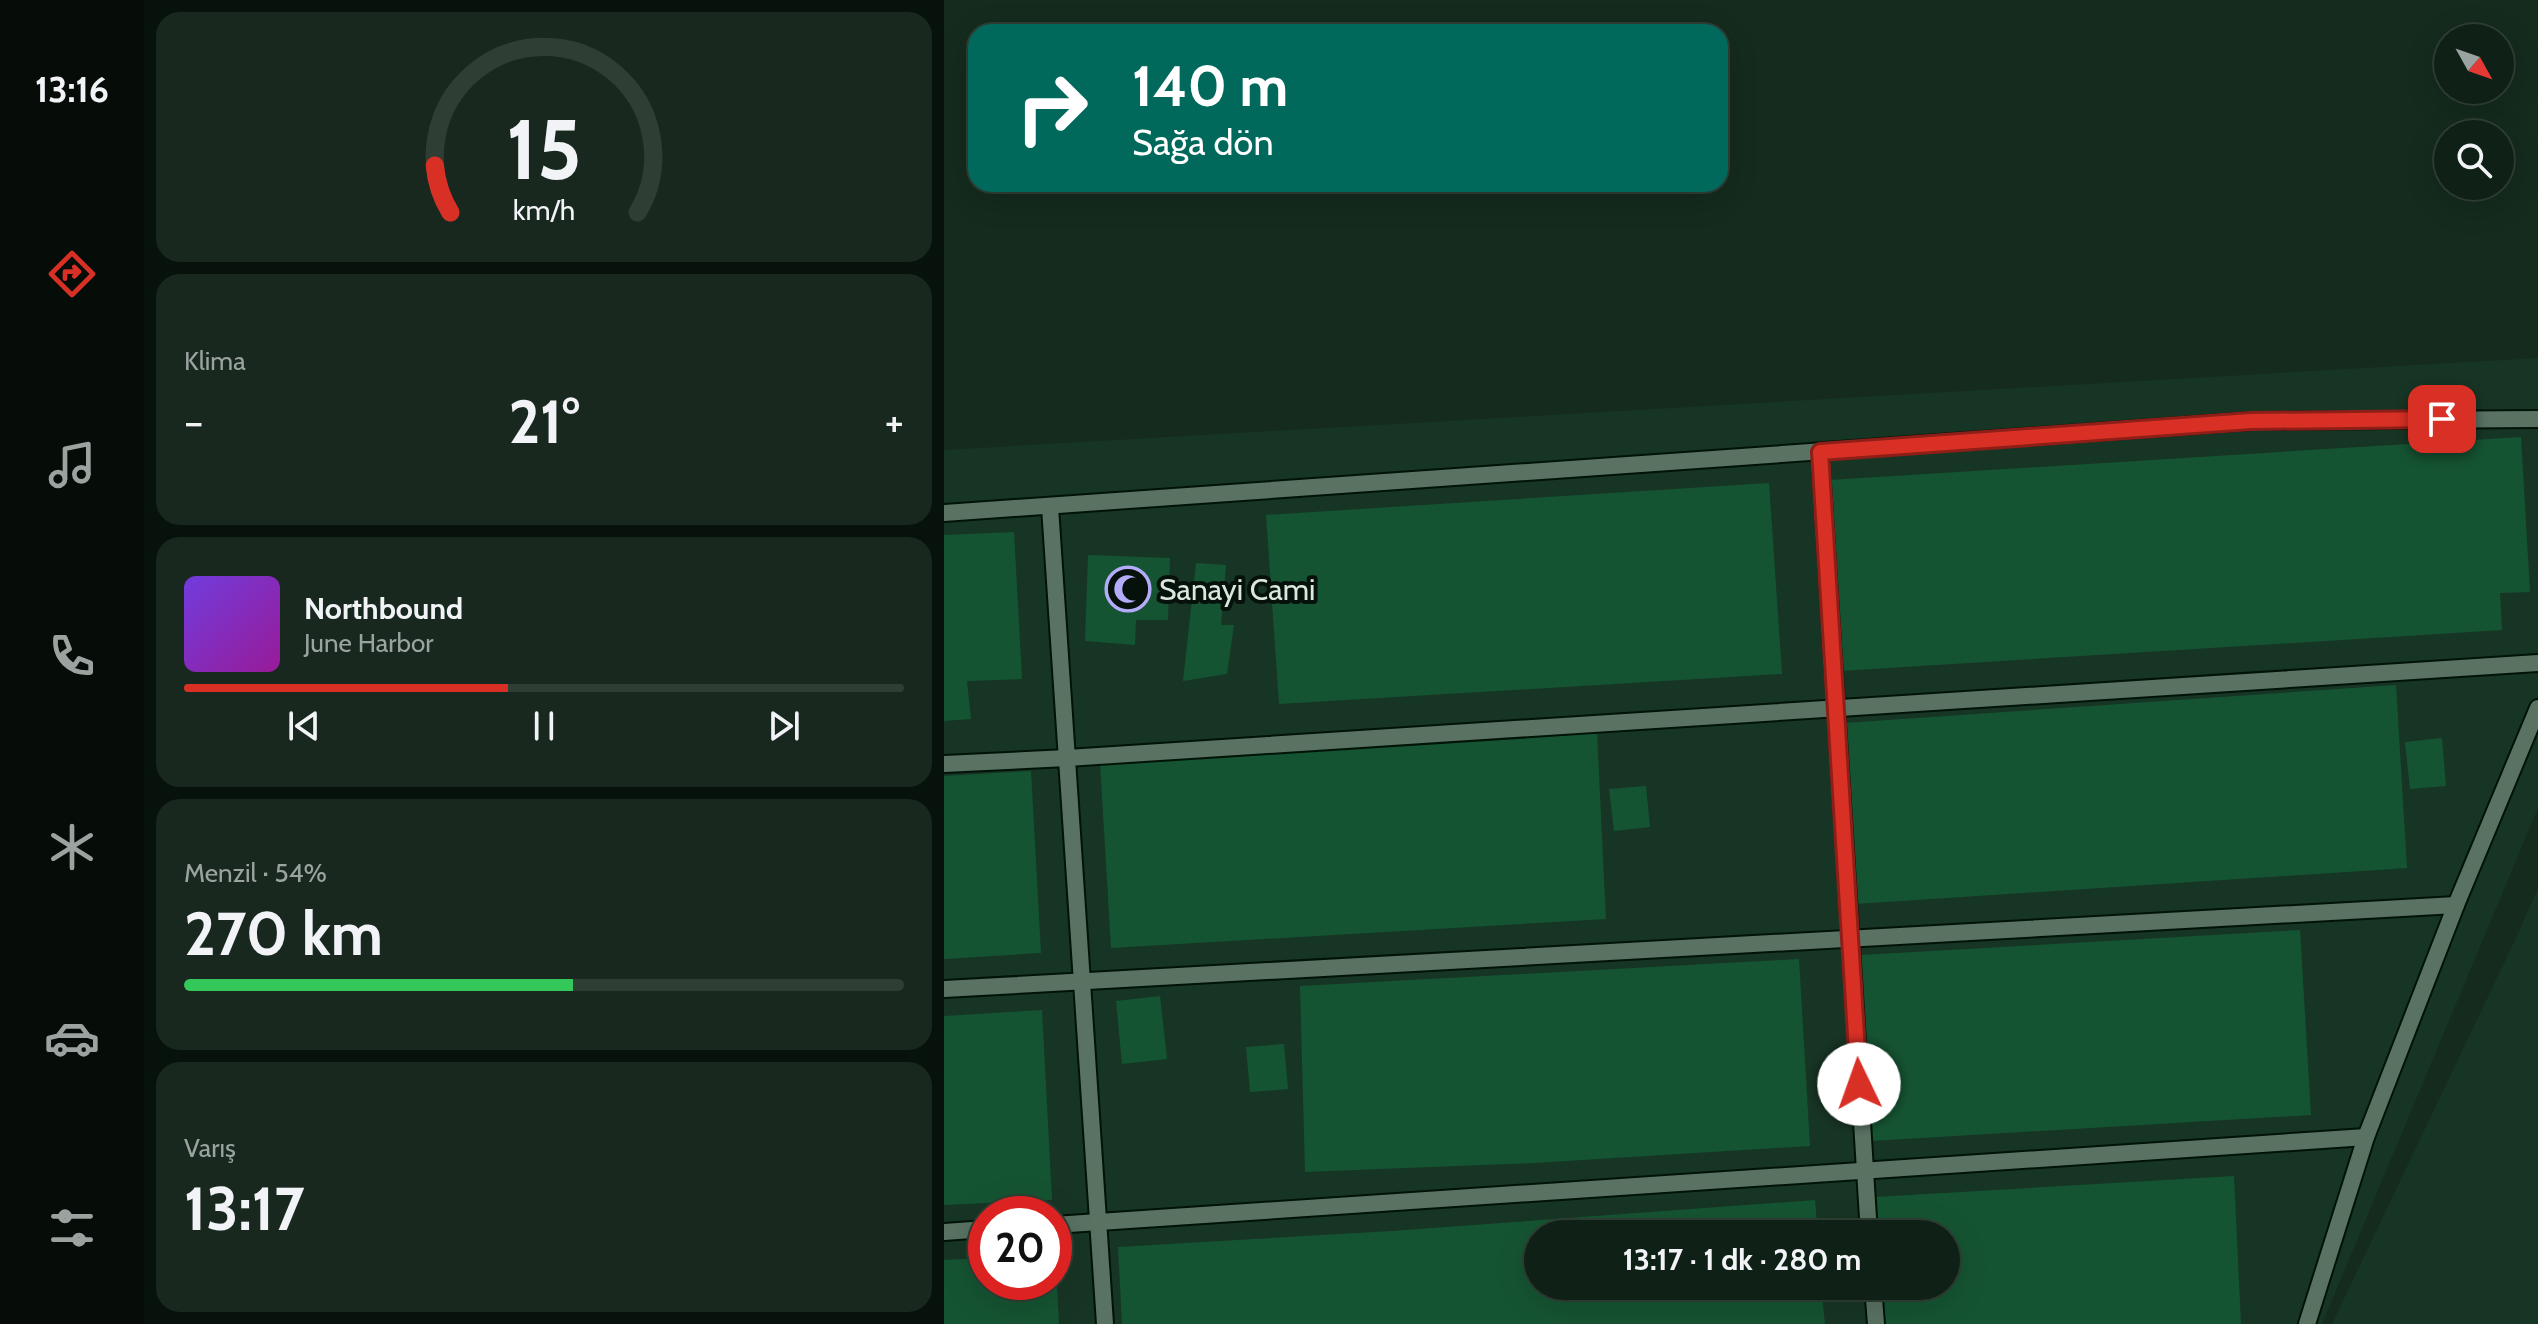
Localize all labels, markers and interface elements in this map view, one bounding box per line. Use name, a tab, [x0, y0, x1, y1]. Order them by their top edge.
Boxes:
north arrow	[2434, 24, 2514, 104]
map controls	[2434, 24, 2514, 200]
text: 140 m	[1132, 52, 1288, 120]
icon: right	[1000, 56, 1104, 160]
text: 13:16	[35, 67, 109, 111]
text: 15	[506, 99, 582, 200]
text: Sağa dön	[1132, 120, 1274, 164]
button: search	[2434, 120, 2514, 200]
text: km/h	[513, 192, 575, 227]
icon: directions	[44, 246, 100, 302]
text: Klima	[184, 345, 246, 377]
text: 21°	[508, 385, 580, 458]
pin	[2408, 385, 2476, 453]
text: −	[184, 395, 203, 448]
text: +	[885, 395, 904, 448]
icon: arrive	[2420, 397, 2464, 441]
icon: music	[44, 437, 100, 493]
mosque icon: Sanayi Cami	[1104, 565, 1152, 613]
place label: Sanayi Cami	[1159, 571, 1315, 608]
text: Northbound	[304, 590, 463, 627]
text: June Harbor	[304, 627, 433, 659]
icon: phone	[44, 628, 100, 684]
icon: previous	[282, 704, 326, 748]
icon: pause	[522, 704, 566, 748]
icon: next	[762, 704, 806, 748]
icon: climate	[44, 819, 100, 875]
text: Menzil · 54%	[184, 857, 327, 889]
text: 270 km	[184, 897, 383, 970]
icon: car	[44, 1010, 100, 1066]
position arrow	[1817, 1042, 1901, 1126]
text: Varış	[184, 1132, 236, 1164]
text: 13:17	[184, 1172, 305, 1245]
speed limit sign: 20	[968, 1196, 1072, 1300]
icon: filters	[44, 1200, 100, 1256]
text: 13:17 · 1 dk · 280 m	[1623, 1241, 1861, 1278]

